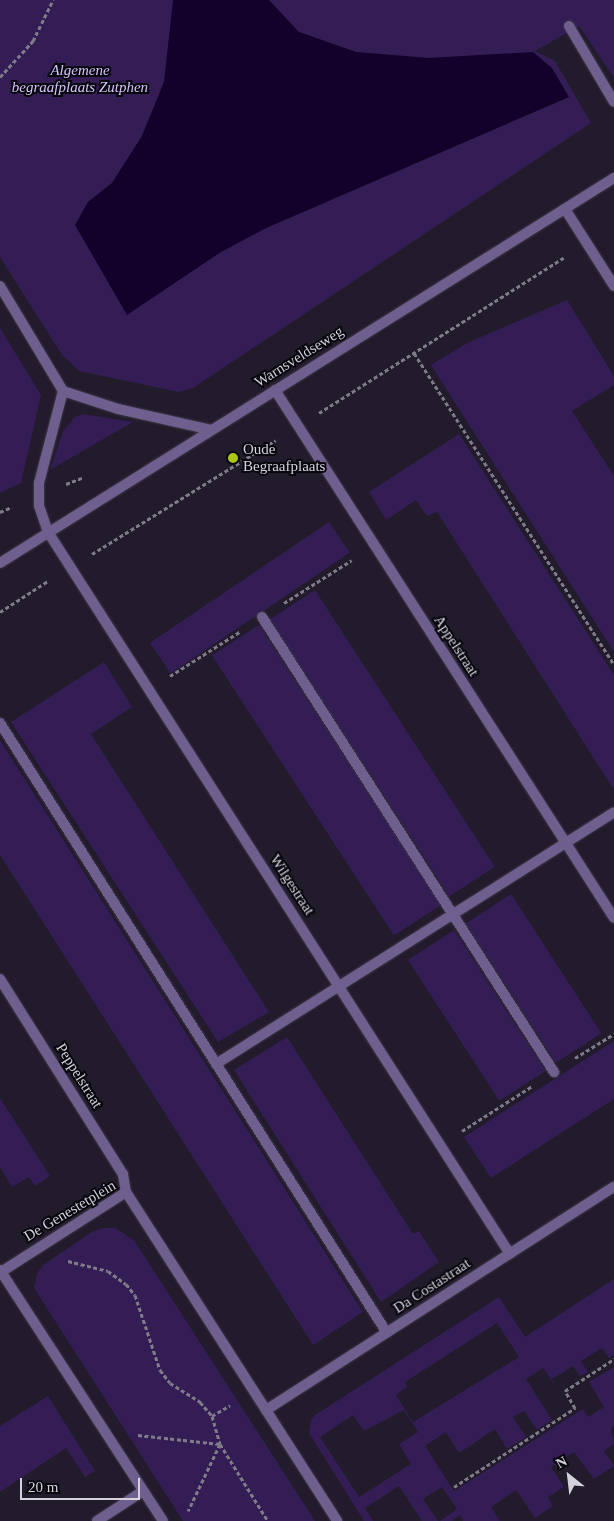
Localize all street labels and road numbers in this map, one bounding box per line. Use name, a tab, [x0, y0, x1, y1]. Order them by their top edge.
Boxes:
street label: Warnsveldseweg	[251, 323, 347, 391]
street label: Appelstraat	[430, 612, 482, 680]
street label: Wilgestraat	[266, 851, 318, 919]
street label: Peppelstraat	[52, 1040, 106, 1112]
street label: De Genestetplein	[21, 1177, 119, 1245]
street label: Da Costastraat	[390, 1255, 474, 1317]

